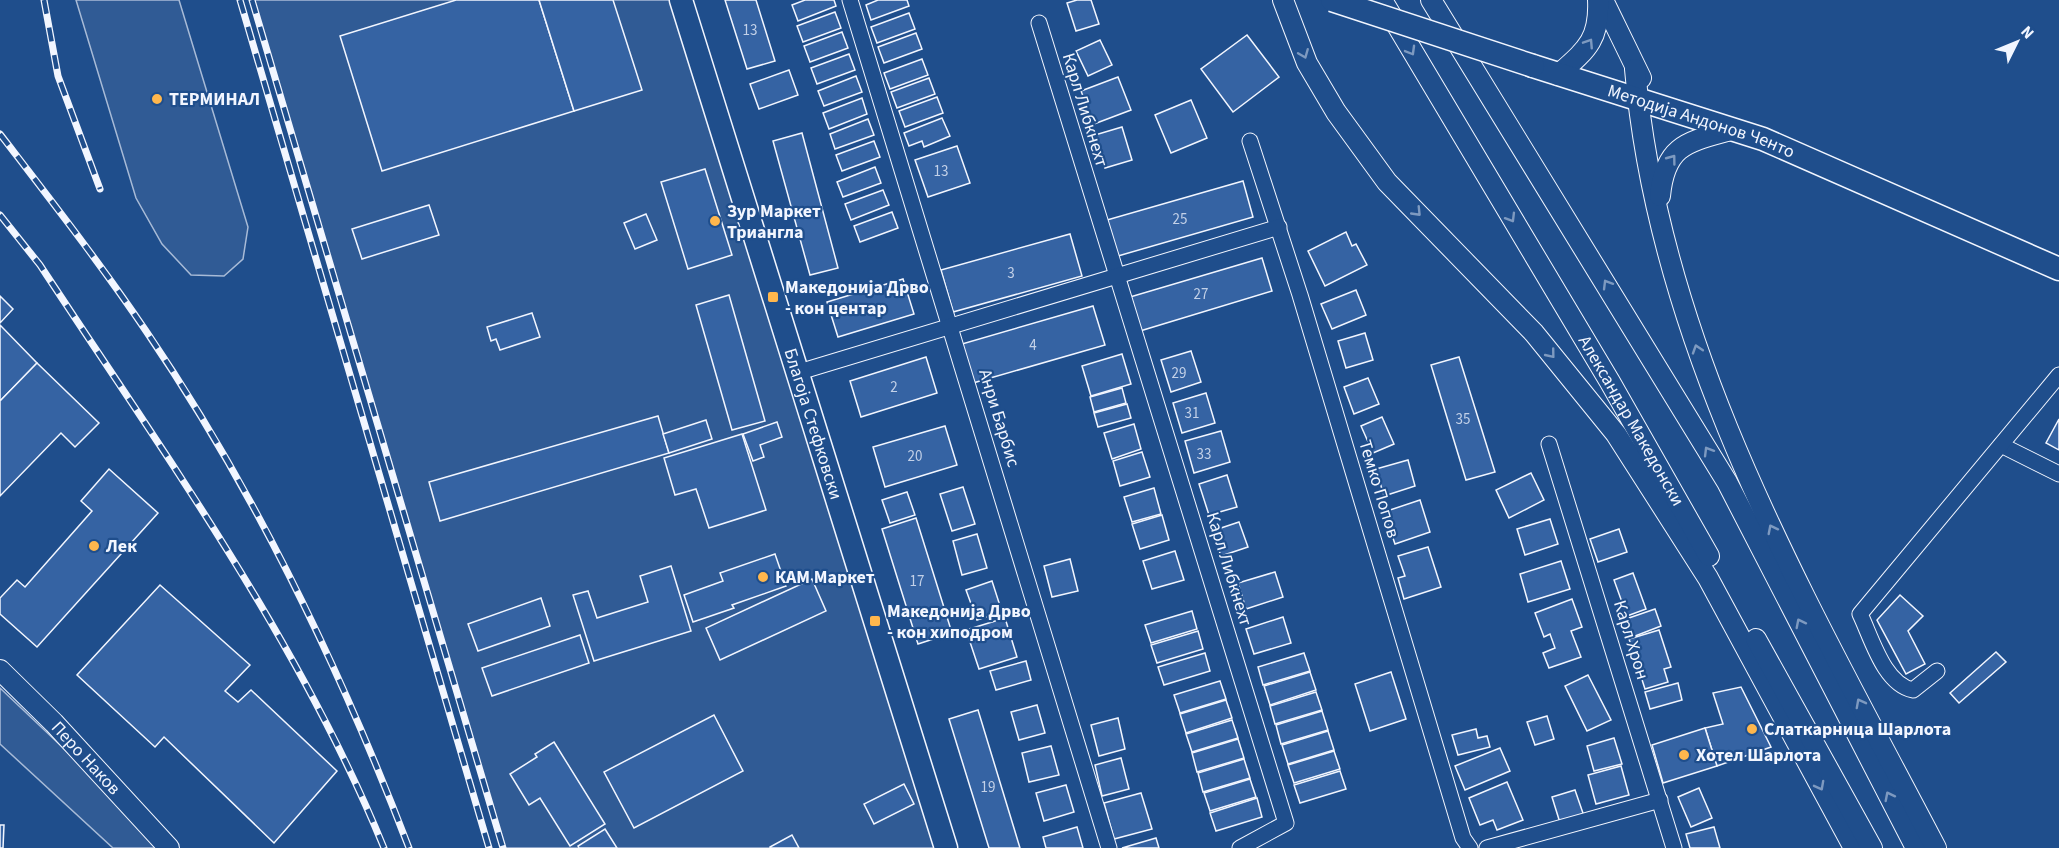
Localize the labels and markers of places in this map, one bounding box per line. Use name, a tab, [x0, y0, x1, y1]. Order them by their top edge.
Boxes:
place label: ТЕРМИНАЛ	[169, 87, 260, 112]
marker: ТЕРМИНАЛ	[150, 92, 164, 106]
place label: Зур Маркет Триангла	[727, 199, 821, 245]
marker: Зур Маркет Триангла	[708, 214, 722, 228]
place label: Македонија Дрво - кон центар	[785, 275, 929, 321]
marker: Македонија Дрво - кон центар	[766, 290, 780, 304]
place label: Лек	[105, 534, 137, 559]
marker: Лек	[87, 539, 101, 553]
place label: КАМ Маркет	[775, 565, 875, 590]
marker: КАМ Маркет	[756, 570, 770, 584]
place label: Македонија Дрво - кон хиподром	[887, 599, 1031, 645]
marker: Македонија Дрво - кон хиподром	[868, 614, 882, 628]
place label: Слаткарница Шарлота	[1764, 717, 1951, 742]
marker: Слаткарница Шарлота	[1745, 722, 1759, 736]
place label: Хотел Шарлота	[1696, 743, 1821, 768]
marker: Хотел Шарлота	[1677, 748, 1691, 762]

